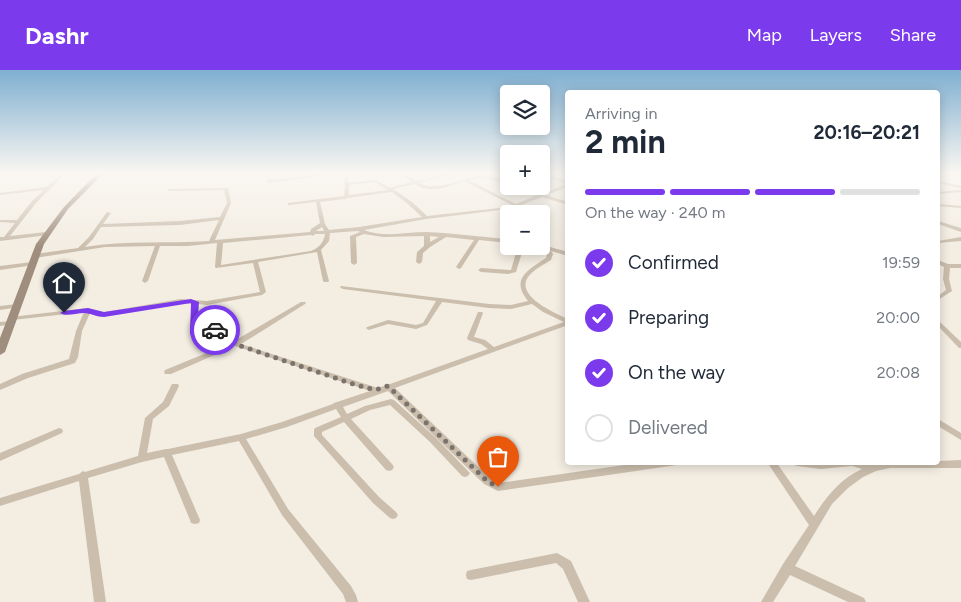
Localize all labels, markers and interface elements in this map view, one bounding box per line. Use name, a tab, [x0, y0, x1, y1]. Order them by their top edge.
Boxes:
text: Dashr	[25, 21, 89, 50]
text: Map	[747, 24, 782, 46]
text: Layers	[810, 24, 862, 46]
text: Share	[890, 24, 936, 46]
map controls	[500, 85, 550, 255]
button: layers	[500, 85, 550, 135]
text: Arriving in	[585, 104, 657, 123]
text: 20:16–20:21	[813, 121, 920, 144]
text: 2 min	[585, 123, 666, 161]
button: +	[500, 145, 550, 195]
text: On the way · 240 m	[585, 203, 725, 222]
button: −	[500, 205, 550, 255]
icon: check	[585, 249, 613, 277]
text: Confirmed	[628, 251, 719, 274]
text: 19:59	[882, 253, 920, 272]
pin	[43, 262, 85, 313]
icon: home	[50, 269, 78, 297]
icon: check	[585, 304, 613, 332]
courier	[190, 305, 240, 355]
text: Preparing	[628, 306, 709, 329]
text: 20:00	[876, 308, 920, 327]
icon: car	[201, 316, 229, 344]
icon: check	[585, 359, 613, 387]
text: On the way	[628, 361, 725, 384]
text: 20:08	[877, 363, 920, 382]
text: Delivered	[628, 416, 708, 439]
pin	[477, 436, 519, 487]
icon: bag	[484, 443, 512, 471]

